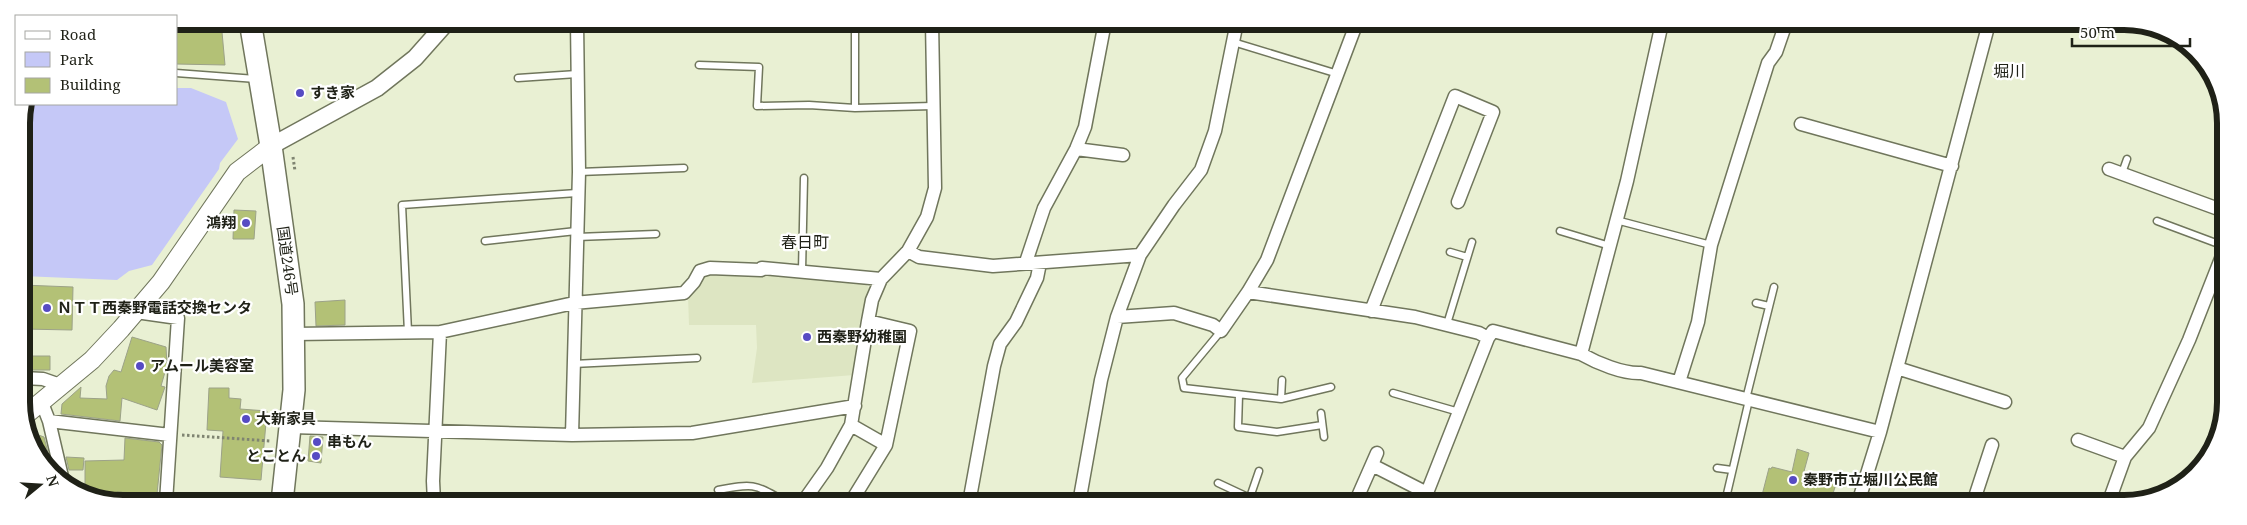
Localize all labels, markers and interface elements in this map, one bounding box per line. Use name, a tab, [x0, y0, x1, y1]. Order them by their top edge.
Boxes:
legend	[15, 15, 178, 105]
scale bar	[2072, 15, 2190, 47]
text: 50 m	[2080, 22, 2115, 42]
text: Road	[60, 24, 96, 44]
text: Park	[60, 49, 94, 69]
district label: 堀川	[1993, 60, 2025, 82]
text: Building	[60, 74, 121, 94]
place label: すき家	[310, 82, 355, 102]
marker: すき家	[294, 87, 306, 99]
place label: 鴻翔	[206, 212, 236, 232]
marker: 鴻翔	[240, 217, 252, 229]
street label: 国道246号	[273, 225, 303, 297]
district label: 春日町	[781, 231, 829, 253]
place label: ＮＴＴ西秦野電話交換センタ	[57, 297, 252, 317]
marker: ＮＴＴ西秦野電話交換センタ	[41, 302, 53, 314]
place label: 西秦野幼稚園	[817, 326, 907, 346]
marker: 西秦野幼稚園	[801, 331, 813, 343]
place label: アムール美容室	[150, 355, 254, 375]
marker: アムール美容室	[134, 360, 146, 372]
place label: 大新家具	[256, 408, 316, 428]
marker: 大新家具	[240, 413, 252, 425]
place label: 串もん	[327, 431, 372, 451]
marker: 串もん	[311, 436, 323, 448]
place label: とことん	[246, 445, 306, 465]
marker: とことん	[310, 450, 322, 462]
north arrow	[15, 460, 65, 510]
place label: 秦野市立堀川公民館	[1803, 469, 1938, 489]
text: N	[42, 473, 64, 489]
marker: 秦野市立堀川公民館	[1787, 474, 1799, 486]

